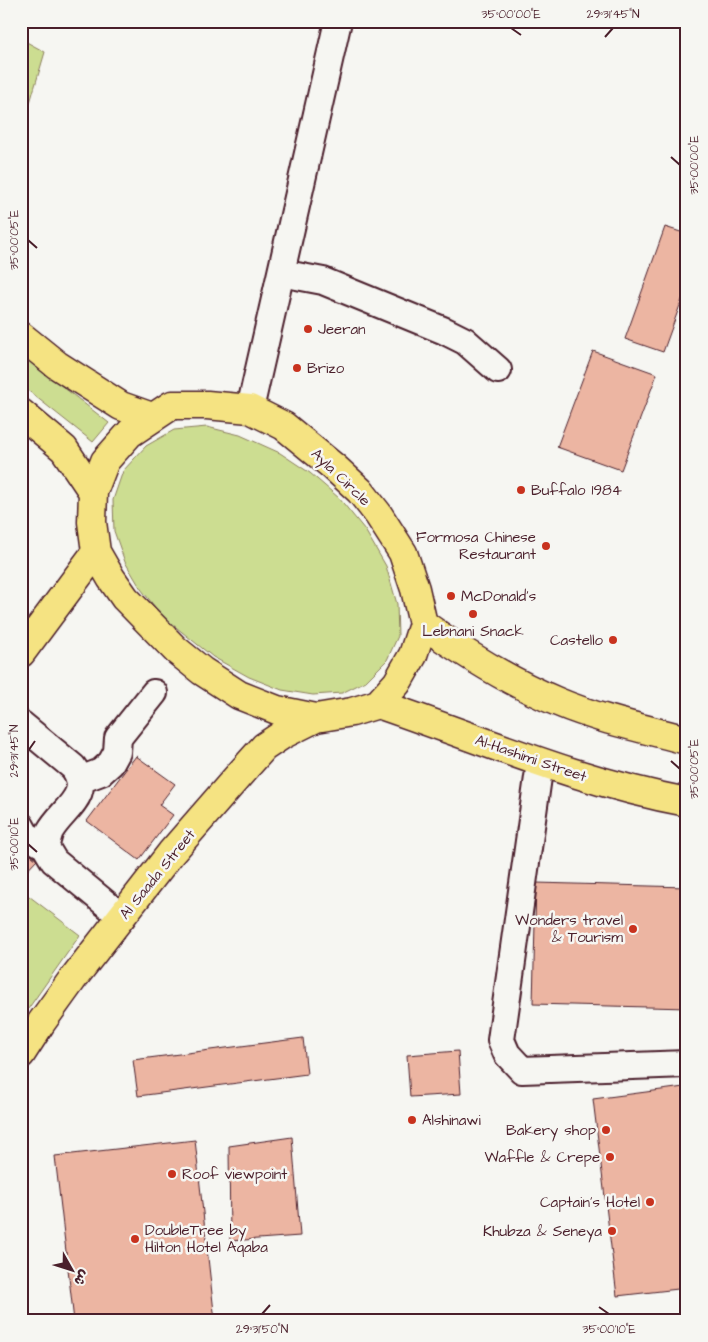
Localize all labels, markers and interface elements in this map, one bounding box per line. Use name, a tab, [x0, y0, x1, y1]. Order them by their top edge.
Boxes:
text: 35°00'00"E	[481, 6, 541, 23]
text: 29°31'45"N	[587, 6, 640, 23]
text: 35°00'00"E	[686, 135, 703, 195]
text: 35°00'05"E	[6, 210, 23, 270]
place label: Jeeran	[318, 319, 366, 340]
marker: Jeeran	[302, 323, 314, 335]
place label: Brizo	[307, 358, 345, 379]
marker: Brizo	[291, 362, 303, 374]
street label: Ayla Circle	[306, 444, 375, 512]
place label: Buffalo 1984	[531, 480, 622, 501]
marker: Buffalo 1984	[515, 484, 527, 496]
place label: Formosa Chinese Restaurant	[416, 527, 536, 565]
marker: Formosa Chinese Restaurant	[540, 540, 552, 552]
place label: McDonald's	[461, 586, 537, 607]
marker: McDonald's	[445, 590, 457, 602]
marker: Lebnani Snack	[467, 608, 479, 620]
place label: Lebnani Snack	[422, 621, 524, 642]
place label: Castello	[550, 630, 604, 651]
marker: Castello	[607, 634, 619, 646]
text: 29°31'45"N	[6, 724, 23, 777]
street label: Al-Hashimi Street	[472, 730, 589, 787]
text: 35°00'05"E	[686, 739, 703, 799]
text: 35°00'10"E	[6, 817, 23, 871]
street label: Al Saada Street	[114, 825, 200, 924]
place label: Wonders travel & Tourism	[515, 910, 623, 948]
marker: Wonders travel & Tourism	[627, 923, 639, 935]
place label: Alshinawi	[422, 1110, 481, 1131]
marker: Alshinawi	[406, 1114, 418, 1126]
place label: Bakery shop	[506, 1120, 596, 1142]
marker: Bakery shop	[600, 1124, 612, 1136]
place label: Waffle & Crepe	[484, 1147, 600, 1168]
marker: Waffle & Crepe	[604, 1151, 616, 1163]
place label: Roof viewpoint	[182, 1164, 287, 1185]
marker: Roof viewpoint	[166, 1168, 178, 1180]
place label: Captain's Hotel	[540, 1192, 640, 1213]
marker: Captain's Hotel	[644, 1196, 656, 1208]
place label: DoubleTree by Hilton Hotel Aqaba	[145, 1220, 268, 1258]
place label: Khubza & Seneya	[483, 1221, 602, 1243]
marker: Khubza & Seneya	[606, 1225, 618, 1237]
marker: DoubleTree by Hilton Hotel Aqaba	[129, 1233, 141, 1245]
north arrow	[48, 1244, 98, 1294]
text: ش	[69, 1265, 94, 1290]
text: 29°31'50"N	[236, 1321, 289, 1338]
text: 35°00'10"E	[582, 1321, 636, 1338]

